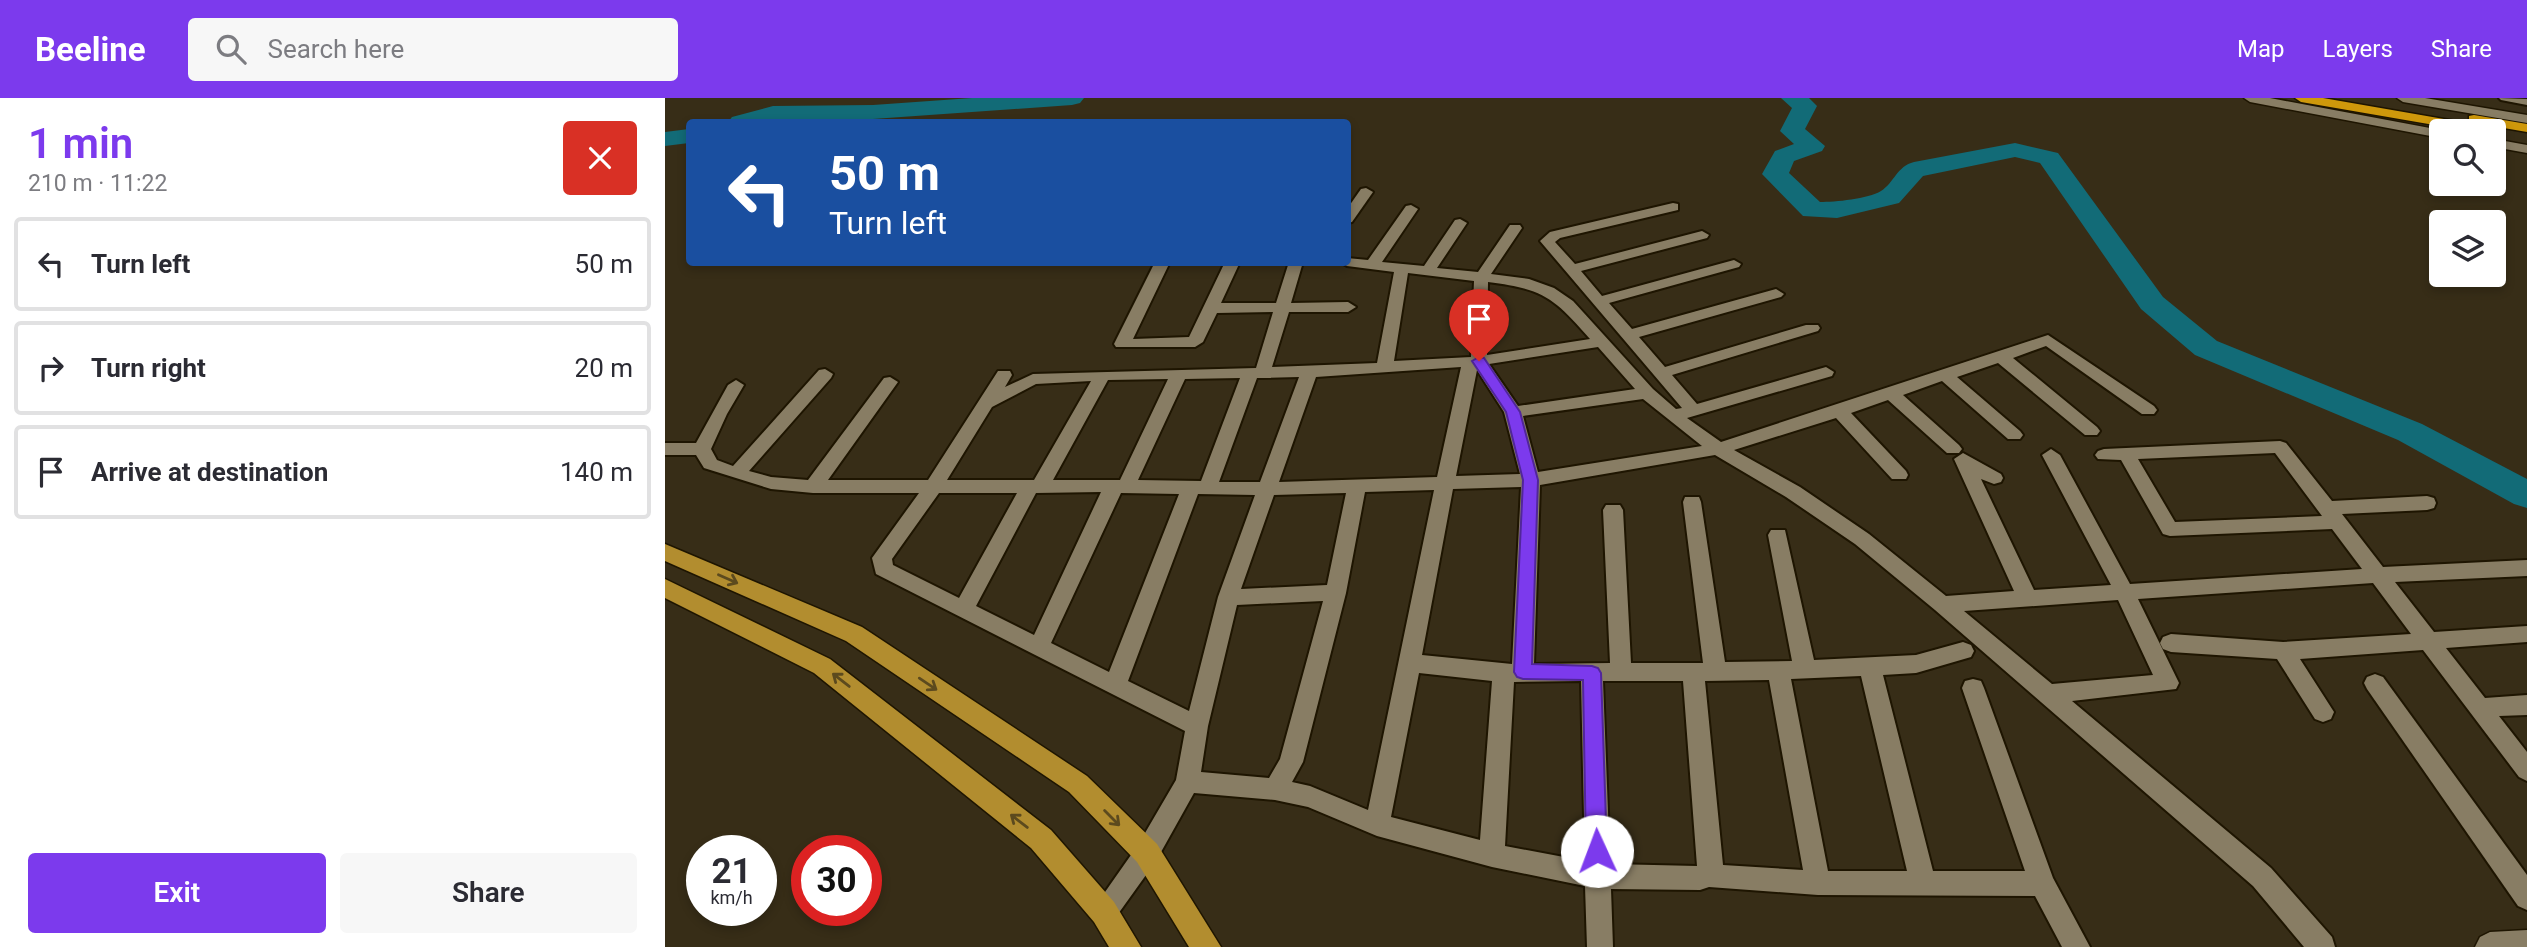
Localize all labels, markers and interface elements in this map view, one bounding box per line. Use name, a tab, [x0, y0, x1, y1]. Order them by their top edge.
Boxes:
search box	[188, 18, 678, 81]
text: Beeline	[35, 30, 146, 69]
icon: search	[212, 30, 250, 68]
text: Search here	[268, 34, 404, 64]
text: Map	[2237, 35, 2285, 63]
text: Layers	[2323, 35, 2393, 63]
text: Share	[2431, 35, 2492, 63]
text: 1 min	[28, 119, 133, 168]
map controls	[2429, 119, 2506, 287]
button: search	[2429, 119, 2506, 196]
button: close	[563, 121, 637, 195]
text: 50 m	[829, 145, 940, 202]
icon: left	[714, 147, 805, 238]
text: 210 m · 11:22	[28, 170, 167, 197]
text: Turn left	[829, 204, 947, 242]
button: layers	[2429, 210, 2506, 287]
icon: left	[32, 245, 70, 283]
text: Turn left	[91, 249, 190, 279]
text: 50 m	[575, 249, 633, 279]
pin	[1449, 289, 1509, 361]
icon: arrive	[1460, 300, 1498, 338]
icon: right	[32, 349, 70, 387]
text: Turn right	[91, 353, 206, 383]
text: 20 m	[575, 353, 633, 383]
icon: arrive	[32, 453, 70, 491]
text: Arrive at destination	[91, 457, 328, 487]
text: 140 m	[560, 457, 633, 487]
one-way arrow	[716, 573, 738, 586]
one-way arrow	[832, 673, 850, 688]
one-way arrow	[918, 677, 938, 691]
one-way arrow	[1103, 809, 1120, 826]
one-way arrow	[1010, 814, 1029, 829]
position arrow	[1560, 814, 1634, 888]
speed limit sign: 30	[791, 835, 882, 926]
text: 21	[711, 851, 752, 892]
button: Exit	[28, 853, 326, 933]
button: Share	[340, 853, 637, 933]
text: km/h	[710, 887, 753, 908]

